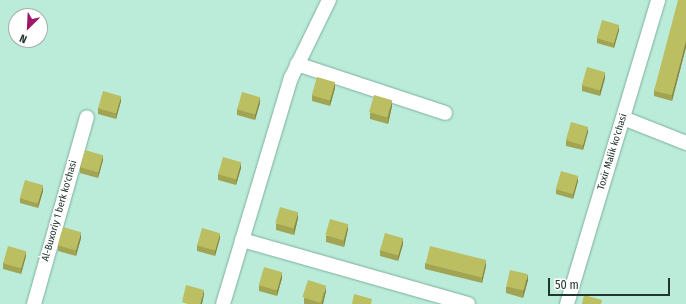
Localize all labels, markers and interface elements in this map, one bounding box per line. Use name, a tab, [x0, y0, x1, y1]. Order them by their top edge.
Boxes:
north arrow	[8, 8, 48, 48]
text: N	[18, 31, 29, 46]
street label: Toxir Malik ko'chasi	[596, 113, 630, 191]
street label: Al-Buxoriy 1 berk ko'chasi	[40, 159, 80, 263]
scale bar	[550, 270, 672, 296]
text: 50 m	[555, 278, 579, 292]

